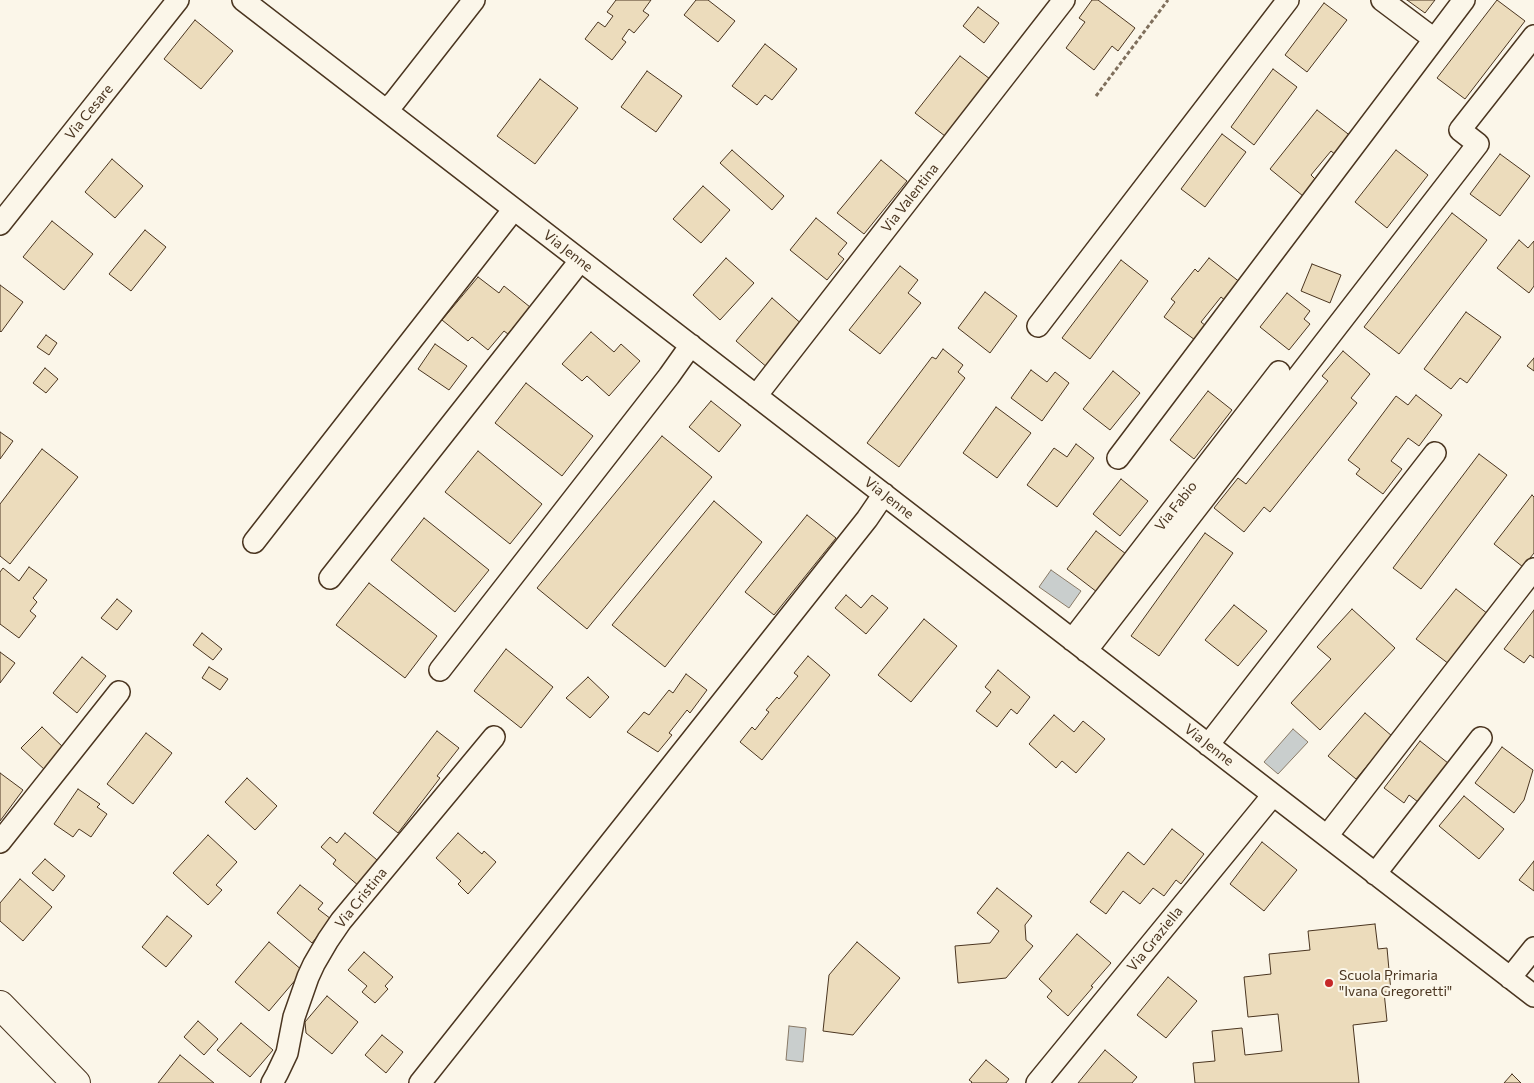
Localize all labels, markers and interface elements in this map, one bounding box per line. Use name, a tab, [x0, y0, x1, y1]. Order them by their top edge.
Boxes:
street label: Via Cesare	[62, 81, 116, 143]
street label: Via Valentina	[878, 160, 942, 236]
street label: Via Jenne	[540, 226, 596, 276]
street label: Via Jenne	[861, 473, 917, 523]
street label: Via Fabio	[1151, 478, 1201, 534]
street label: Via Jenne	[1181, 720, 1237, 770]
street label: Via Cristina	[331, 864, 391, 932]
street label: Via Graziella	[1124, 903, 1186, 975]
place label: Scuola Primaria "Ivana Gregoretti"	[1339, 967, 1452, 1000]
marker: Scuola Primaria "Ivana Gregoretti"	[1323, 977, 1335, 989]

